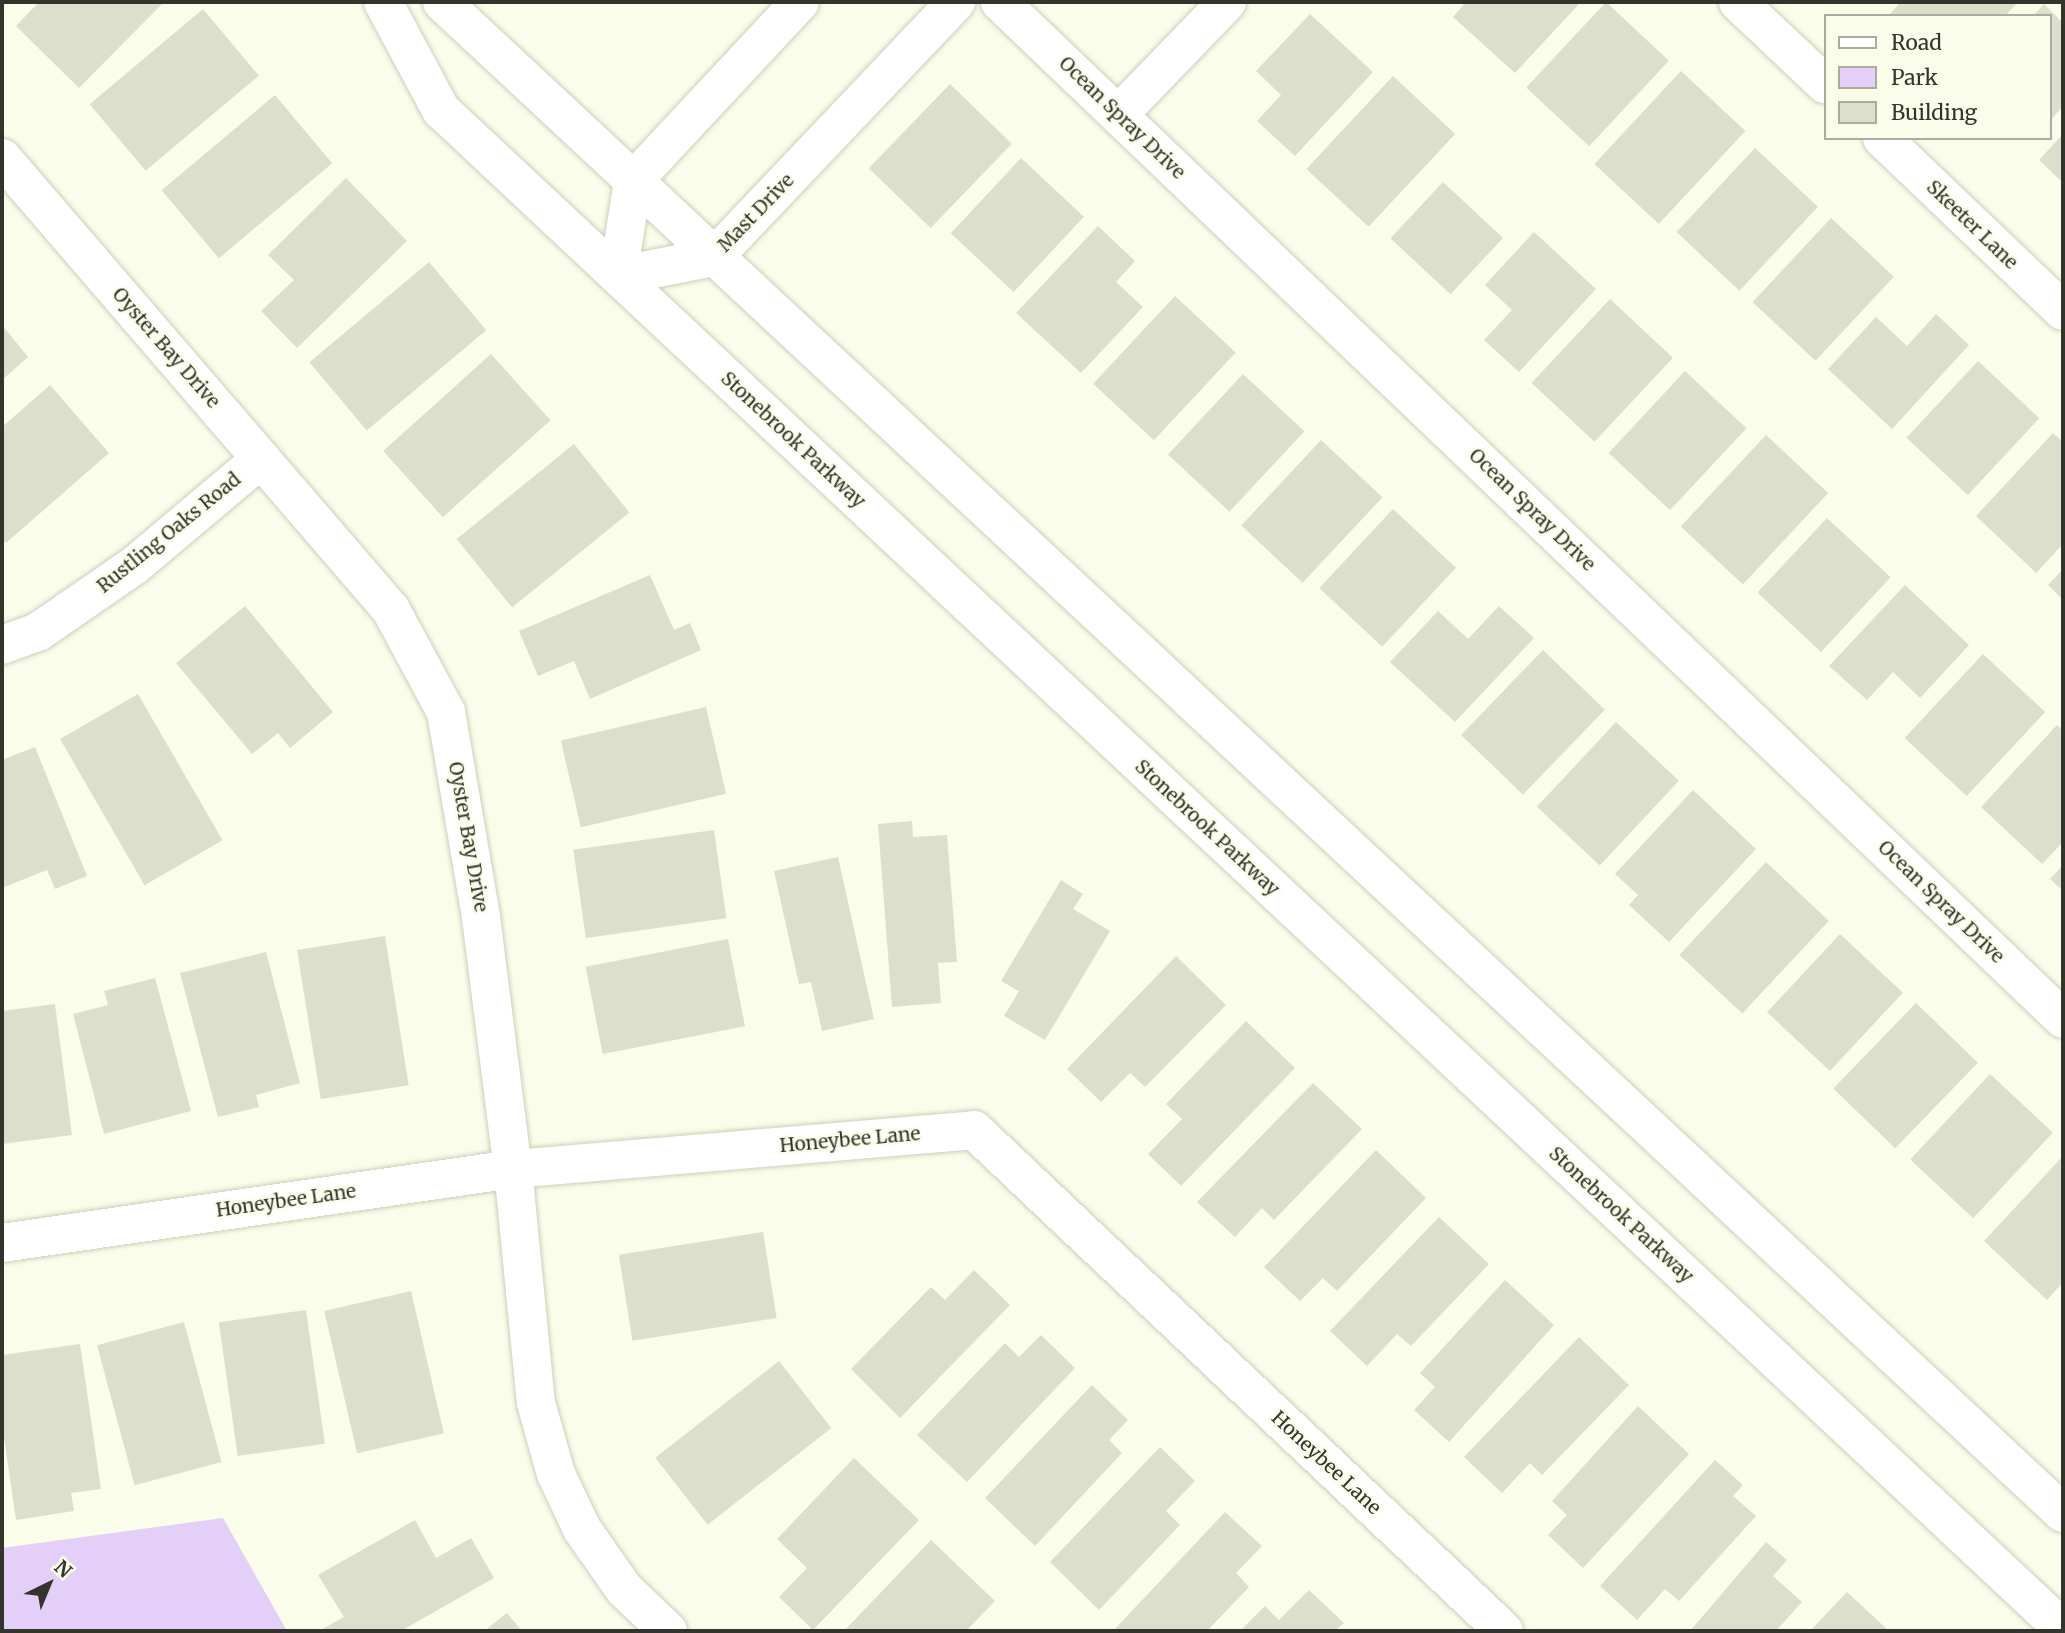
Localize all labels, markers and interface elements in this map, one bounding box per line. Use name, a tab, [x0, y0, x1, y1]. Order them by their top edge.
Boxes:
legend	[1824, 14, 2051, 140]
text: Road	[1891, 29, 1942, 56]
street label: Ocean Spray Drive	[1054, 52, 1190, 184]
text: Park	[1891, 64, 1938, 91]
text: Building	[1891, 99, 1977, 126]
street label: Mast Drive	[713, 169, 799, 257]
street label: Skeeter Lane	[1922, 176, 2022, 274]
street label: Oyster Bay Drive	[107, 283, 225, 413]
street label: Stonebrook Parkway	[716, 367, 870, 513]
street label: Ocean Spray Drive	[1464, 444, 1600, 576]
street label: Rustling Oaks Road	[93, 468, 245, 598]
street label: Stonebrook Parkway	[1130, 755, 1284, 901]
street label: Oyster Bay Drive	[444, 760, 492, 914]
street label: Ocean Spray Drive	[1873, 836, 2009, 968]
street label: Honeybee Lane	[779, 1122, 921, 1158]
street label: Stonebrook Parkway	[1544, 1142, 1698, 1288]
street label: Honeybee Lane	[215, 1180, 357, 1222]
street label: Honeybee Lane	[1267, 1407, 1385, 1519]
north arrow	[14, 1549, 84, 1619]
text: N	[50, 1555, 77, 1583]

